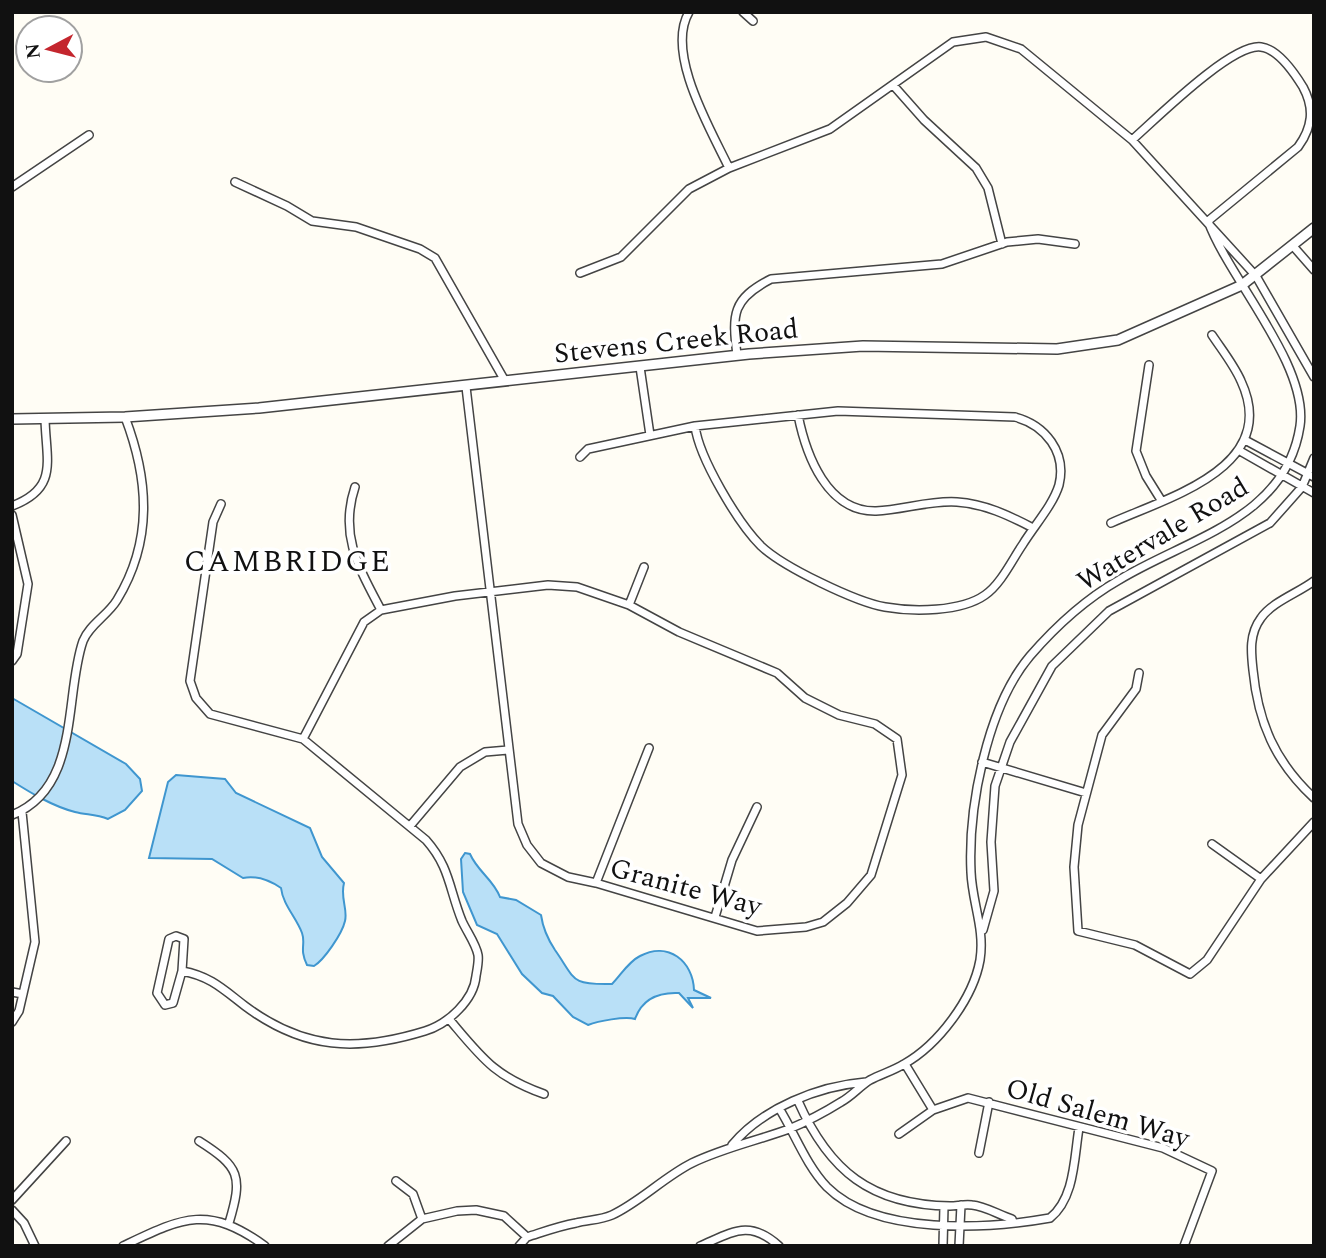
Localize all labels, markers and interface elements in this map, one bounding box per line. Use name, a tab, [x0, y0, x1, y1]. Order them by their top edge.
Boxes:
north arrow	[14, 14, 84, 84]
text: N	[18, 41, 49, 60]
street label: Stevens Creek Road	[552, 307, 800, 376]
street label: Watervale Road	[1069, 466, 1257, 603]
district label: CAMBRIDGE	[184, 539, 392, 585]
street label: Granite Way	[605, 847, 768, 929]
street label: Old Salem Way	[1001, 1067, 1196, 1161]

